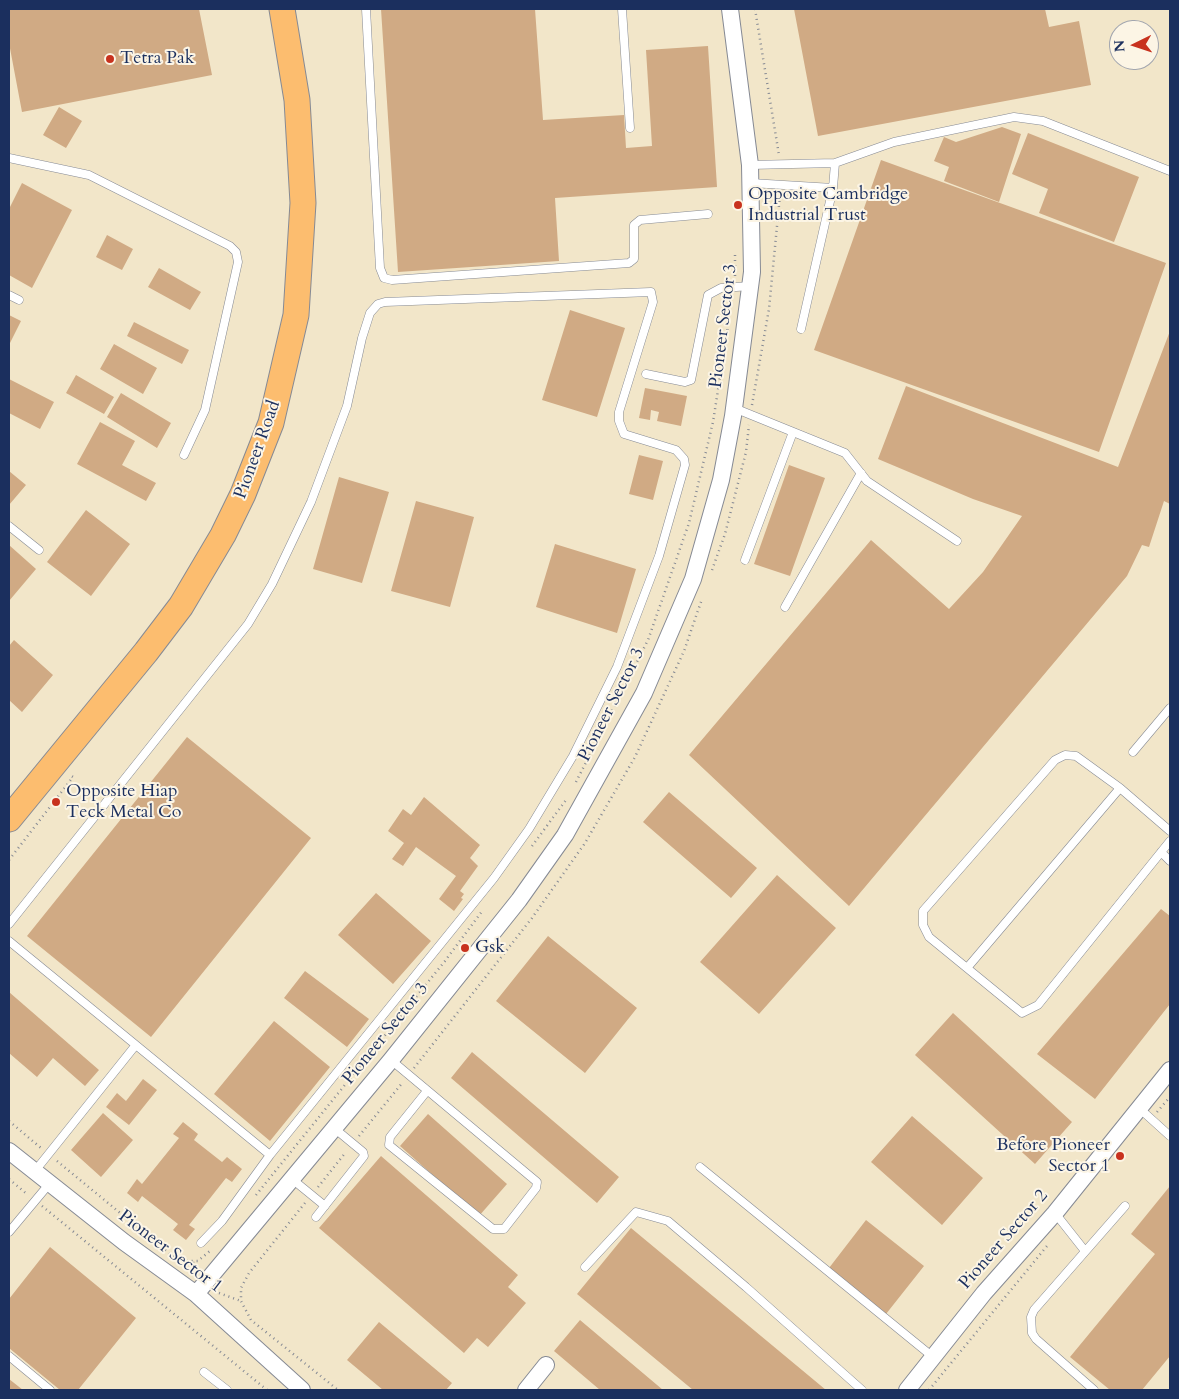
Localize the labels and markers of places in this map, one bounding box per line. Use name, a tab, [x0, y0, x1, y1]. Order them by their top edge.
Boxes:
place label: Tetra Pak	[120, 48, 194, 70]
marker: Tetra Pak	[104, 53, 116, 65]
place label: Opposite Cambridge Industrial Trust	[748, 184, 908, 226]
marker: Opposite Cambridge Industrial Trust	[732, 199, 744, 211]
place label: Opposite Hiap Teck Metal Co	[66, 781, 182, 824]
marker: Opposite Hiap Teck Metal Co	[50, 796, 62, 808]
place label: Gsk	[475, 937, 505, 959]
marker: Gsk	[459, 942, 471, 954]
place label: Before Pioneer Sector 1	[996, 1135, 1110, 1178]
marker: Before Pioneer Sector 1	[1114, 1150, 1126, 1162]

